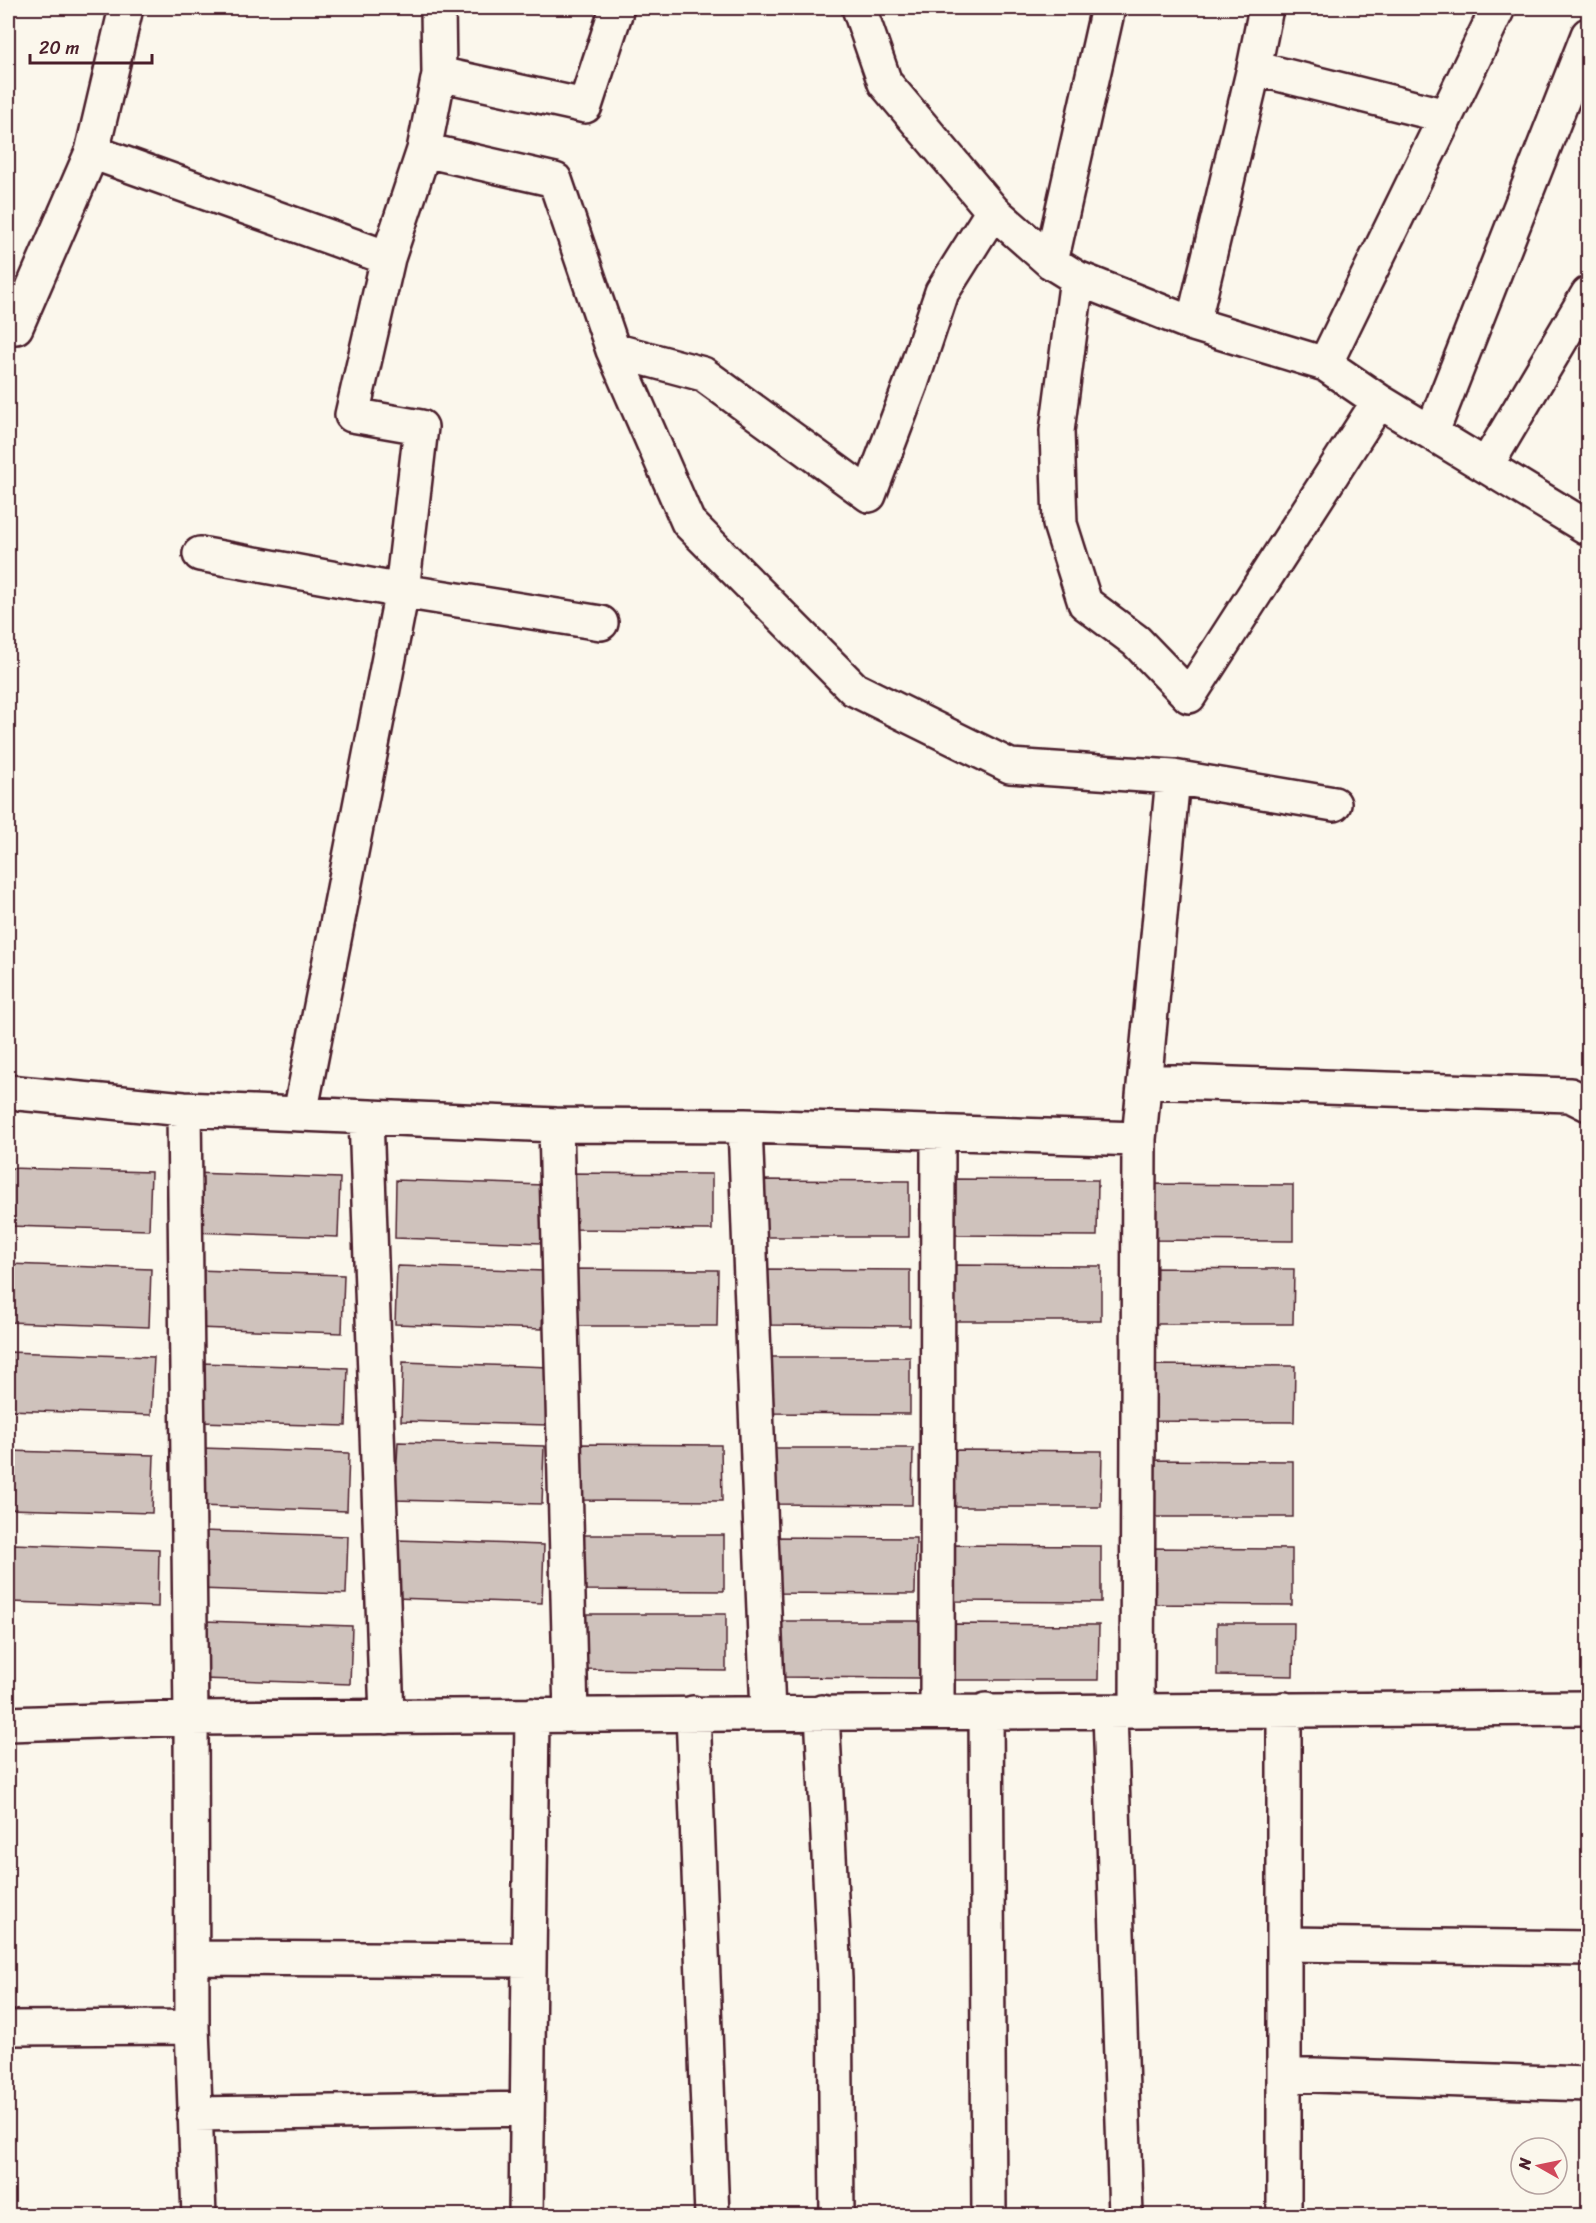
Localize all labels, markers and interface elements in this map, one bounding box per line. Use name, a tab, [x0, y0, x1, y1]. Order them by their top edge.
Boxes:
scale bar	[30, 27, 152, 65]
text: 20 m	[39, 32, 79, 64]
north arrow	[1509, 2136, 1569, 2196]
text: N	[1509, 2155, 1540, 2172]

